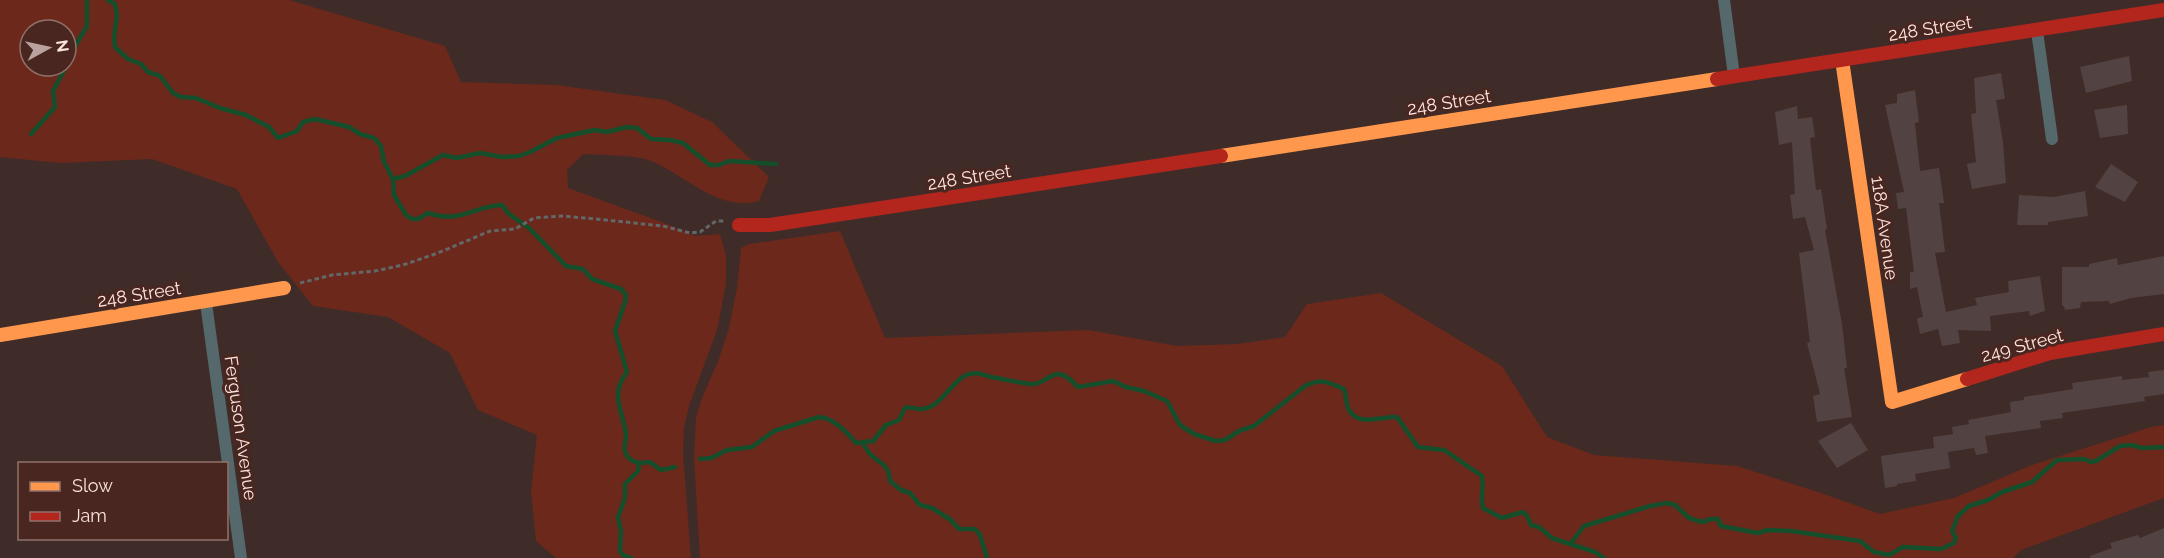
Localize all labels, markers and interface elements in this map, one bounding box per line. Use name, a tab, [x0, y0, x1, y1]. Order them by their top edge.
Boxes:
street label: 248 Street	[1887, 11, 1973, 45]
north arrow	[18, 18, 78, 78]
text: N	[52, 39, 73, 53]
street label: 248 Street	[1406, 85, 1492, 119]
street label: 248 Street	[926, 160, 1012, 194]
street label: 118A Avenue	[1867, 175, 1903, 282]
street label: 248 Street	[96, 277, 182, 311]
street label: 249 Street	[1979, 324, 2065, 366]
street label: Ferguson Avenue	[220, 354, 262, 502]
legend	[18, 462, 228, 540]
text: Slow	[72, 475, 113, 496]
text: Jam	[72, 505, 107, 526]

